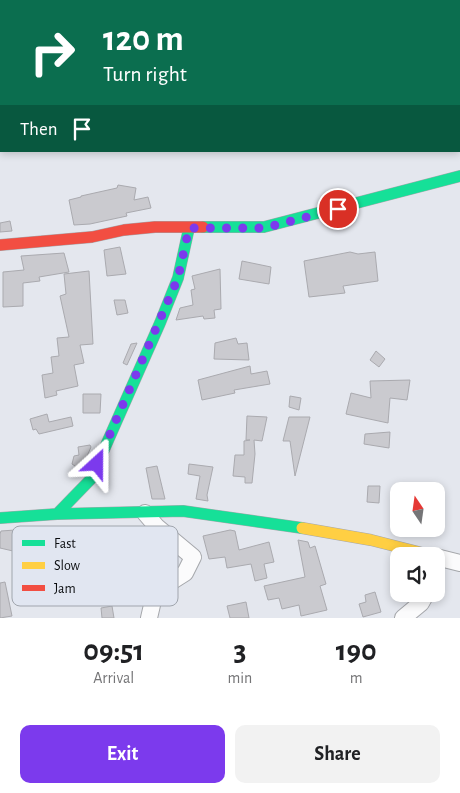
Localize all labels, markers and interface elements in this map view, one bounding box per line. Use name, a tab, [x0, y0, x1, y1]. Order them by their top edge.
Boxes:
icon: right	[20, 20, 85, 85]
text: 120 m	[103, 22, 184, 57]
text: Turn right	[103, 63, 187, 85]
icon: arrive	[68, 115, 96, 143]
text: Then	[20, 120, 58, 139]
pin	[317, 188, 359, 230]
icon: arrive	[324, 195, 352, 223]
position arrow	[70, 437, 122, 489]
north arrow	[390, 482, 445, 538]
map controls	[390, 482, 445, 602]
legend	[12, 526, 178, 606]
text: Fast	[54, 537, 76, 551]
button: sound	[390, 547, 445, 602]
text: Slow	[54, 559, 81, 573]
text: Jam	[54, 582, 76, 596]
text: 09:51	[83, 636, 144, 666]
text: 3	[233, 636, 246, 666]
text: 190	[336, 636, 377, 666]
text: Arrival	[93, 670, 134, 686]
text: min	[227, 670, 252, 686]
text: m	[350, 670, 363, 686]
button: Exit	[20, 725, 225, 783]
button: Share	[235, 725, 440, 783]

